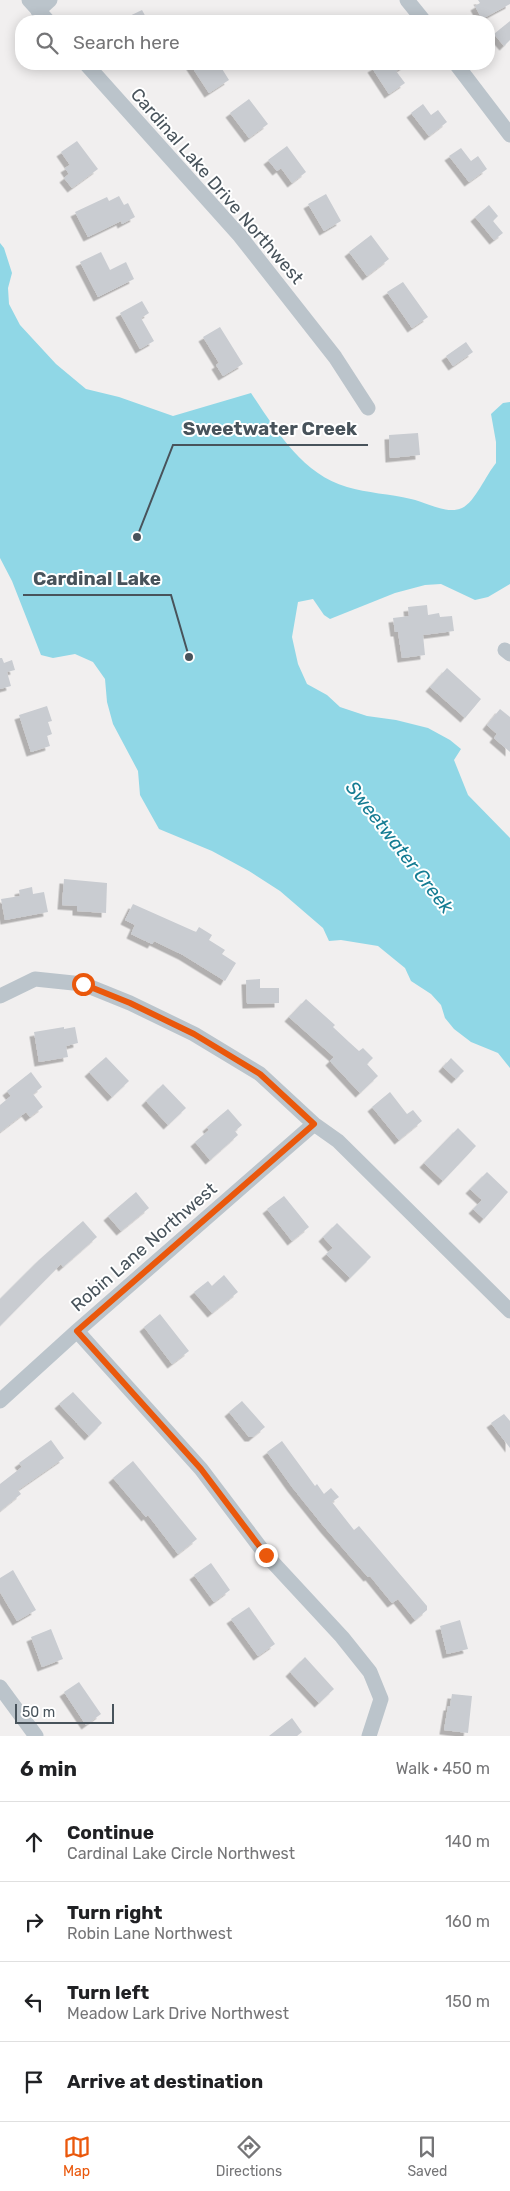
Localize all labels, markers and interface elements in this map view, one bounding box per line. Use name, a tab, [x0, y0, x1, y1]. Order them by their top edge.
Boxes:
search box	[15, 15, 495, 70]
icon: search	[33, 29, 61, 57]
text: Search here	[73, 31, 180, 54]
street label: Cardinal Lake Drive Northwest	[126, 84, 308, 288]
callout: Sweetwater Creek	[173, 411, 368, 445]
text: Sweetwater Creek	[183, 417, 357, 440]
callout: Cardinal Lake	[23, 561, 171, 595]
text: Cardinal Lake	[33, 567, 161, 590]
water label: Sweetwater Creek	[341, 776, 459, 918]
route start	[72, 973, 95, 996]
street label: Robin Lane Northwest	[67, 1178, 221, 1316]
route end	[255, 1544, 278, 1567]
scale bar	[15, 1701, 114, 1724]
text: 50 m	[22, 1704, 55, 1721]
text: 6 min	[20, 1756, 77, 1781]
text: Walk · 450 m	[396, 1759, 490, 1778]
text: Continue	[67, 1821, 154, 1844]
icon: ahead	[20, 1828, 48, 1856]
text: 140 m	[445, 1832, 490, 1851]
text: Cardinal Lake Circle Northwest	[67, 1844, 295, 1863]
text: Turn right	[67, 1901, 162, 1924]
icon: right	[20, 1908, 48, 1936]
text: 160 m	[445, 1912, 490, 1931]
text: Robin Lane Northwest	[67, 1924, 232, 1943]
text: Turn left	[67, 1981, 149, 2004]
icon: left	[20, 1988, 48, 2016]
text: 150 m	[445, 1992, 490, 2011]
text: Meadow Lark Drive Northwest	[67, 2004, 289, 2023]
icon: arrive	[20, 2068, 48, 2096]
text: Arrive at destination	[67, 2070, 263, 2093]
tab: Map	[63, 2133, 91, 2180]
tab: Directions	[216, 2133, 282, 2180]
tab: Saved	[407, 2133, 447, 2180]

